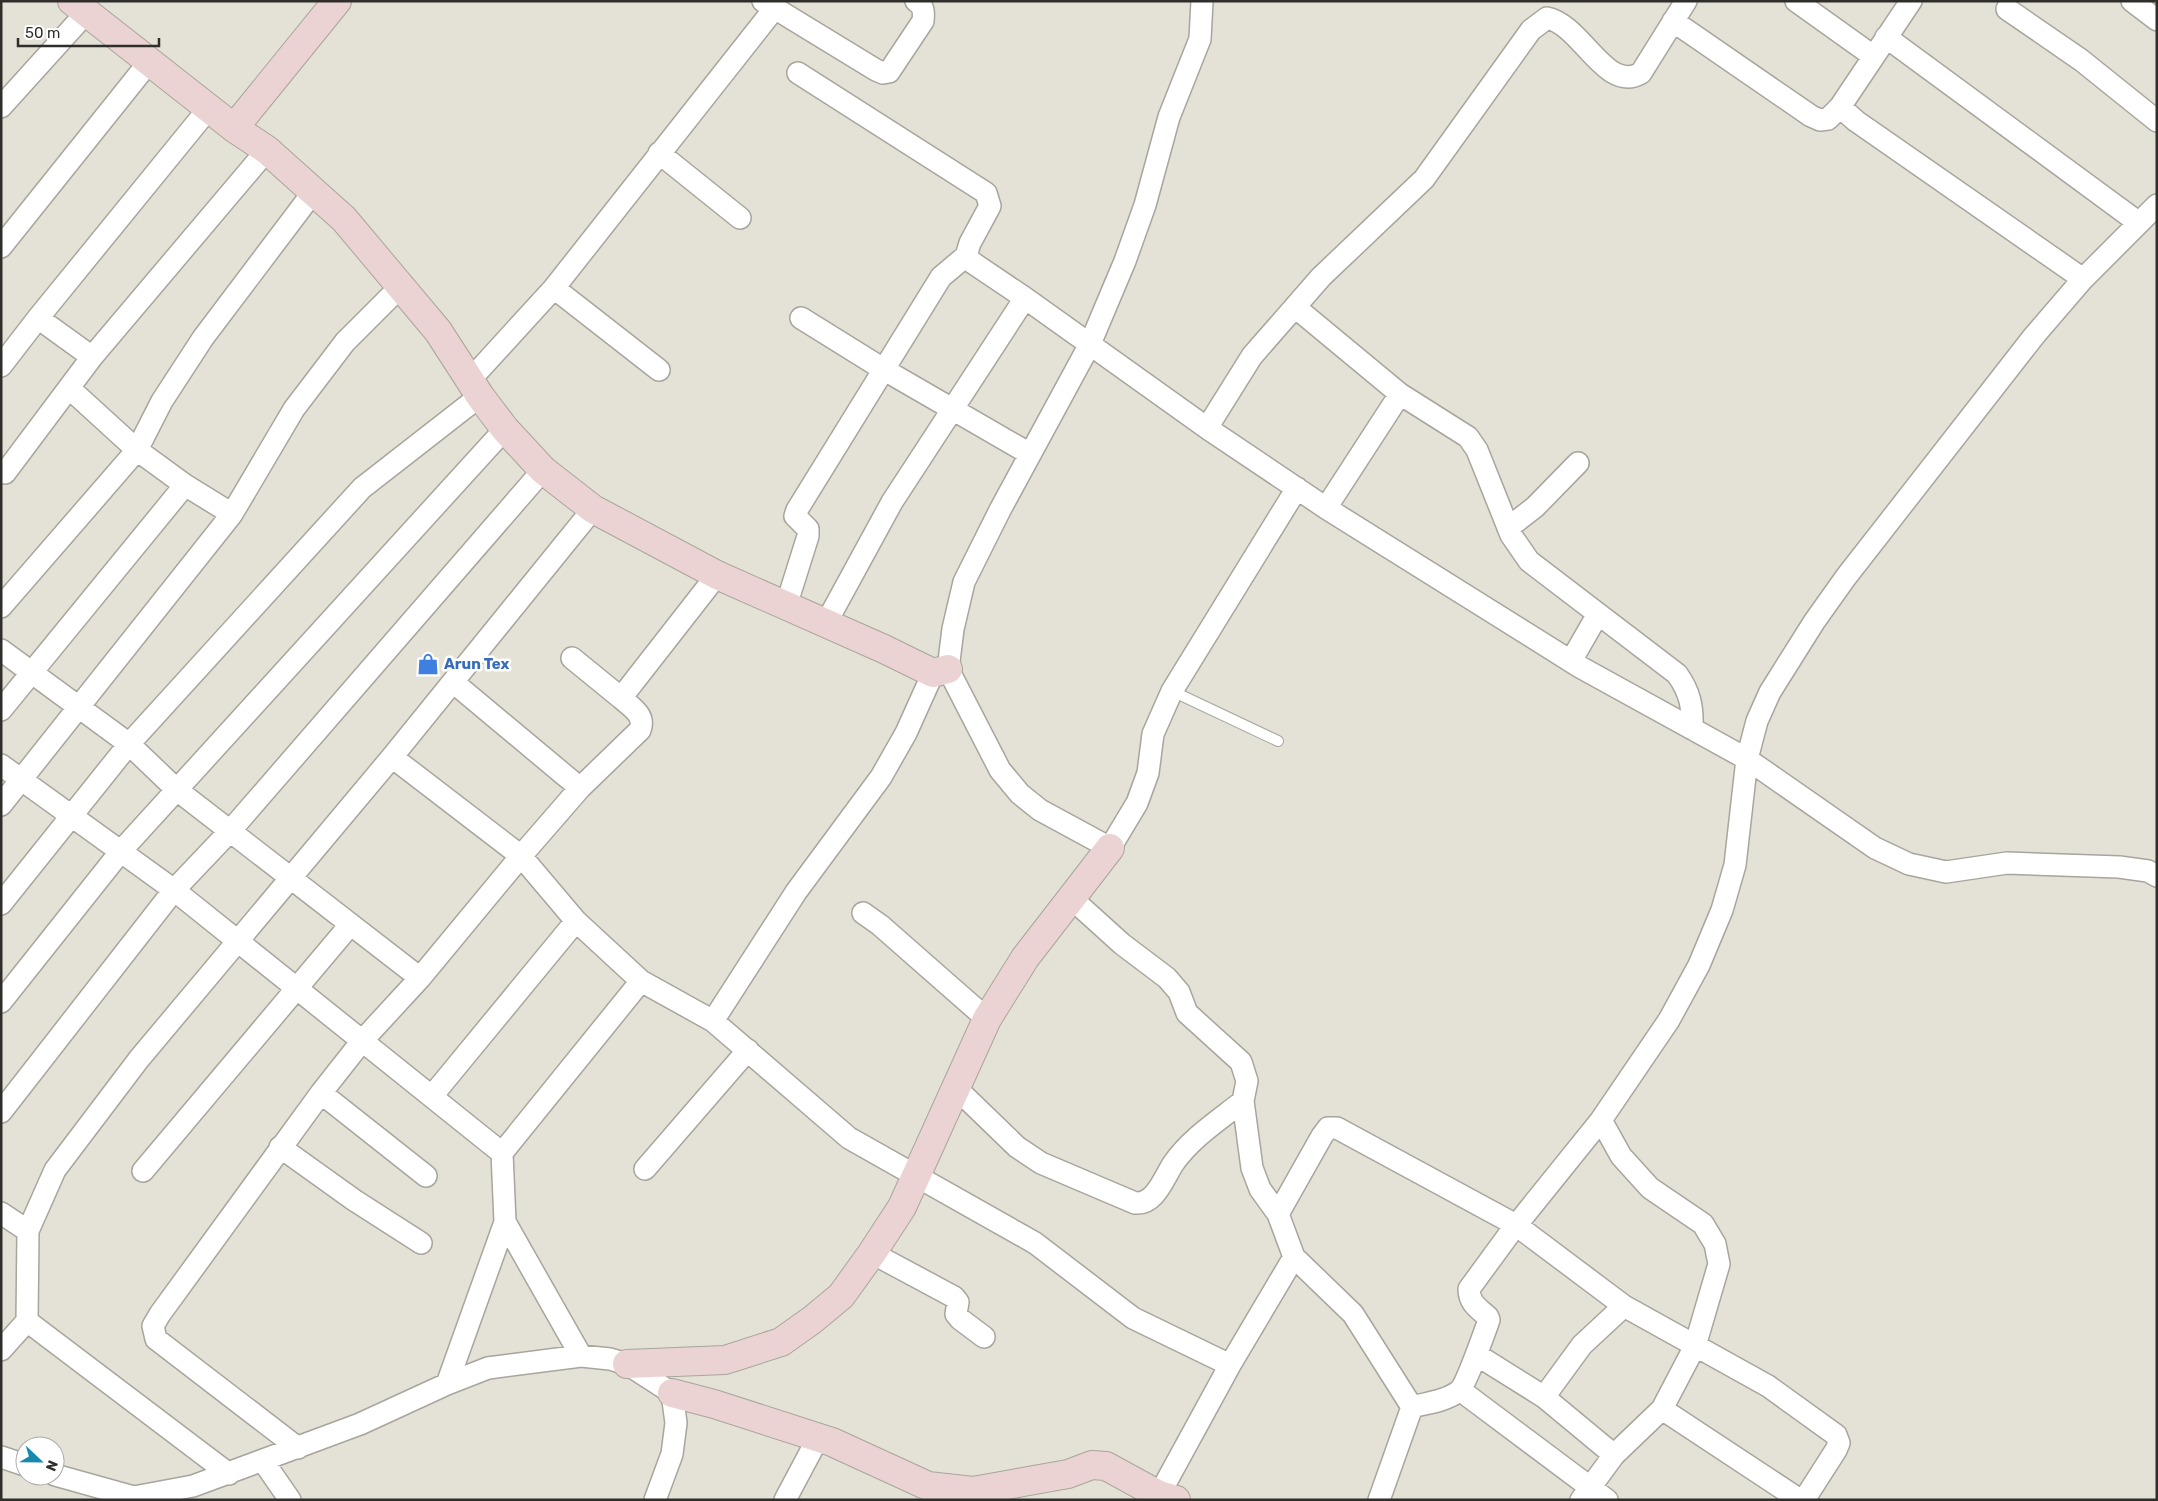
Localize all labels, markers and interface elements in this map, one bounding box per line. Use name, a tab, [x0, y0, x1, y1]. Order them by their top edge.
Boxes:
scale bar	[18, 15, 159, 47]
text: 50 m	[25, 24, 60, 42]
shop icon: Arun Tex	[415, 651, 441, 677]
place label: Arun Tex	[444, 655, 509, 673]
north arrow	[15, 1436, 65, 1486]
text: N	[42, 1458, 61, 1474]

